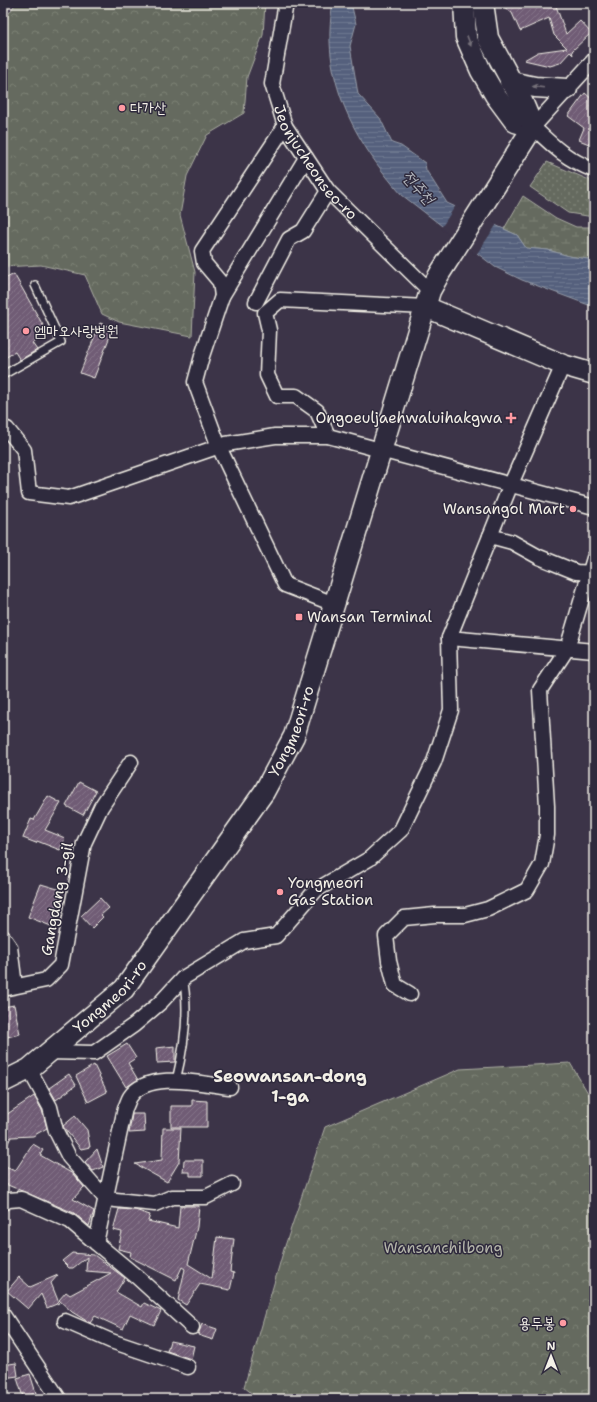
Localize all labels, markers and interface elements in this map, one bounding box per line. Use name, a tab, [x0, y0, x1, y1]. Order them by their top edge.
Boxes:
one-way arrow	[466, 36, 472, 48]
one-way arrow	[532, 84, 544, 90]
place label: 다가산	[130, 98, 166, 118]
street label: Jeonjucheonseo-ro	[269, 102, 362, 224]
marker: 다가산	[117, 103, 127, 113]
water label: 전주천	[398, 166, 441, 210]
place label: 엠마오사랑병원	[34, 321, 119, 341]
marker: 엠마오사랑병원	[21, 326, 31, 336]
place label: Ongoeuljaehwaluihakgwa	[315, 408, 503, 428]
marker: Ongoeuljaehwaluihakgwa	[505, 412, 517, 424]
place label: Wansangol Mart	[443, 499, 565, 519]
marker: Wansangol Mart	[568, 504, 578, 514]
place label: Wansan Terminal	[307, 607, 433, 627]
marker: Wansan Terminal	[294, 612, 304, 622]
street label: Yongmeori-ro	[264, 683, 319, 780]
street label: Gangdang 3-gil	[36, 840, 78, 958]
place label: Yongmeori Gas Station	[288, 873, 373, 910]
marker: Yongmeori Gas Station	[275, 887, 285, 897]
street label: Yongmeori-ro	[69, 956, 151, 1038]
district label: Seowansan-dong 1-ga	[213, 1065, 367, 1107]
park label: Wansanchilbong	[383, 1238, 503, 1258]
place label: 용두봉	[519, 1313, 555, 1333]
marker: 용두봉	[558, 1318, 568, 1328]
north arrow	[531, 1336, 571, 1376]
text: N	[547, 1339, 556, 1354]

